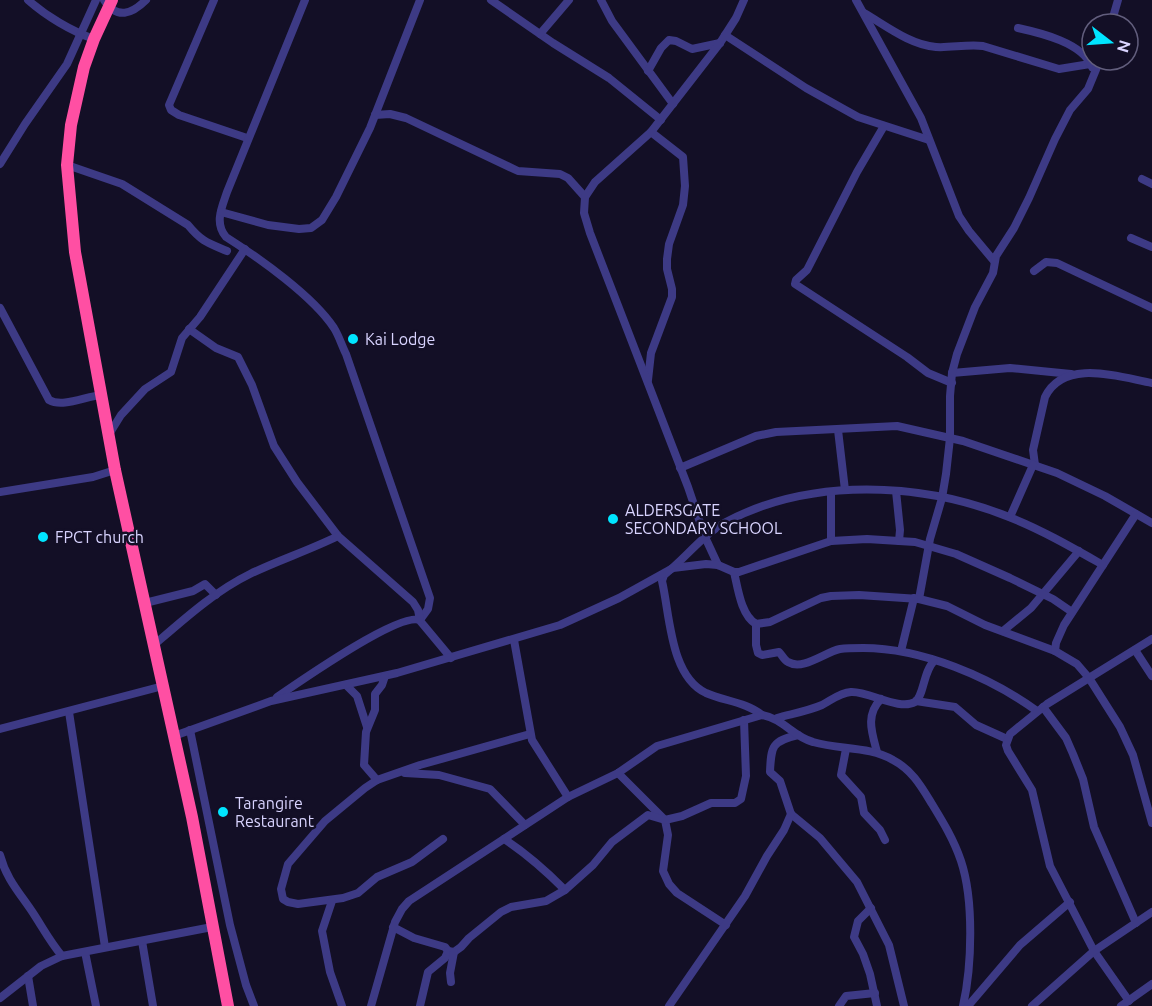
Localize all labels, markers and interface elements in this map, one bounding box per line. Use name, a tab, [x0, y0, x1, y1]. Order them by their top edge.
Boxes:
north arrow	[1080, 12, 1140, 72]
text: N	[1114, 38, 1135, 55]
place label: Kai Lodge	[365, 330, 435, 348]
marker: Kai Lodge	[346, 332, 360, 346]
place label: ALDERSGATE SECONDARY SCHOOL	[625, 501, 782, 537]
marker: ALDERSGATE SECONDARY SCHOOL	[606, 512, 620, 526]
place label: FPCT church	[55, 528, 144, 546]
marker: FPCT church	[36, 530, 50, 544]
place label: Tarangire Restaurant	[235, 794, 315, 830]
marker: Tarangire Restaurant	[216, 805, 230, 819]

